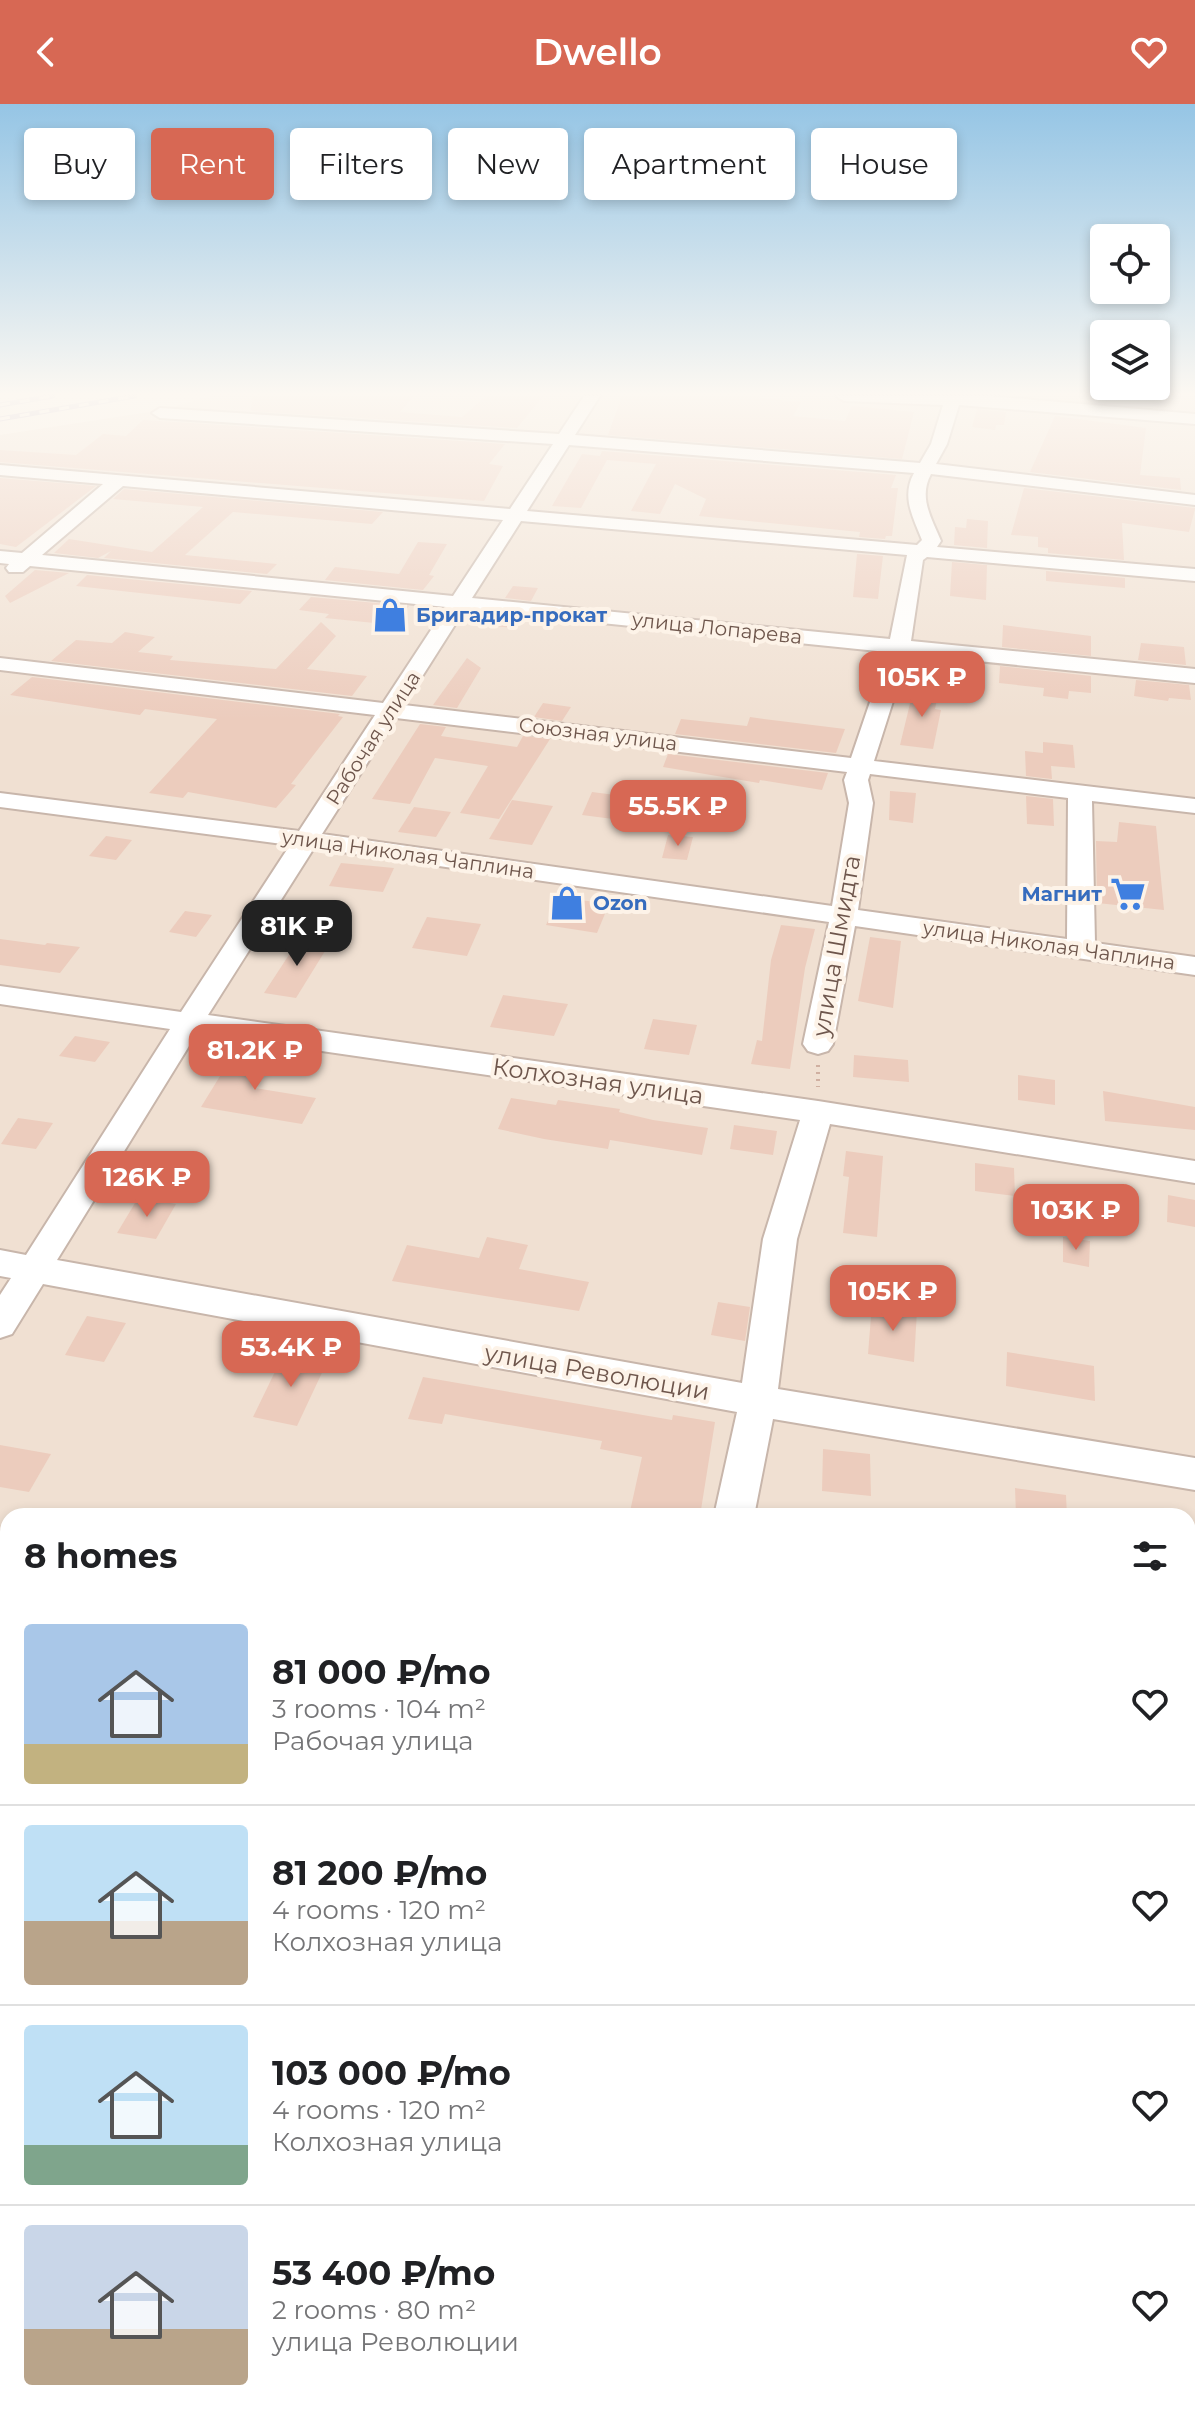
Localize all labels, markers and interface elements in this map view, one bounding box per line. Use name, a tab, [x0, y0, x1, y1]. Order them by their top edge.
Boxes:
icon: back	[24, 30, 68, 74]
text: Dwello	[533, 30, 662, 74]
icon: heart	[1127, 30, 1171, 74]
chip: Buy	[24, 128, 135, 200]
chip: Rent	[151, 128, 274, 200]
chip: Filters	[290, 128, 432, 200]
chip: New	[448, 128, 568, 200]
chip: Apartment	[584, 128, 795, 200]
chip: House	[811, 128, 957, 200]
map controls	[1090, 224, 1170, 400]
button: locate	[1090, 224, 1170, 304]
button: layers	[1090, 320, 1170, 400]
shop icon: Бригадир-прокат	[371, 596, 409, 634]
place label: Бригадир-прокат	[416, 603, 608, 627]
street label: улица Лопарева	[630, 607, 803, 649]
pin: 105K ₽	[857, 651, 987, 719]
text: 105K ₽	[877, 661, 967, 693]
street label: Рабочая улица	[321, 667, 425, 809]
street label: Союзная улица	[517, 712, 679, 756]
pin: 55.5K ₽	[604, 780, 752, 848]
text: 55.5K ₽	[628, 790, 728, 822]
street label: улица Николая Чаплина	[279, 824, 536, 884]
street label: улица Шмидта	[806, 853, 866, 1040]
supermarket icon: Магнит	[1109, 875, 1147, 913]
place label: Магнит	[1022, 882, 1102, 906]
shop icon: Ozon	[548, 884, 586, 922]
place label: Ozon	[593, 891, 648, 915]
pin: 81K ₽	[241, 900, 353, 968]
text: 81K ₽	[260, 910, 334, 942]
street label: улица Николая Чаплина	[920, 915, 1177, 975]
pin: 81.2K ₽	[181, 1024, 329, 1092]
text: 81.2K ₽	[207, 1034, 303, 1066]
street label: Колхозная улица	[491, 1052, 705, 1110]
pin: 126K ₽	[82, 1151, 212, 1219]
text: 126K ₽	[103, 1161, 191, 1193]
pin: 103K ₽	[1011, 1184, 1141, 1252]
text: 103K ₽	[1031, 1194, 1121, 1226]
pin: 105K ₽	[828, 1265, 958, 1333]
text: 105K ₽	[848, 1275, 938, 1307]
pin: 53.4K ₽	[217, 1321, 365, 1389]
text: 53.4K ₽	[240, 1331, 342, 1363]
street label: улица Революции	[481, 1338, 712, 1406]
icon: filters	[1128, 1534, 1172, 1578]
text: 8 homes	[24, 1535, 177, 1577]
text: 81 000 ₽/mo	[272, 1651, 490, 1693]
icon: home	[88, 1656, 184, 1752]
icon: heart	[1128, 1682, 1172, 1726]
text: 3 rooms · 104 m²	[272, 1693, 486, 1725]
text: Рабочая улица	[272, 1725, 473, 1757]
text: 81 200 ₽/mo	[272, 1852, 487, 1894]
icon: home	[88, 1857, 184, 1953]
icon: heart	[1128, 1883, 1172, 1927]
text: 4 rooms · 120 m²	[272, 1894, 486, 1926]
text: Колхозная улица	[272, 1926, 502, 1958]
text: 103 000 ₽/mo	[272, 2052, 511, 2094]
icon: home	[88, 2057, 184, 2153]
icon: heart	[1128, 2083, 1172, 2127]
text: 4 rooms · 120 m²	[272, 2094, 486, 2126]
text: Колхозная улица	[272, 2126, 502, 2158]
text: 53 400 ₽/mo	[272, 2252, 495, 2294]
icon: home	[88, 2257, 184, 2353]
icon: heart	[1128, 2283, 1172, 2327]
text: 2 rooms · 80 m²	[272, 2294, 476, 2326]
text: улица Революции	[272, 2326, 519, 2358]

